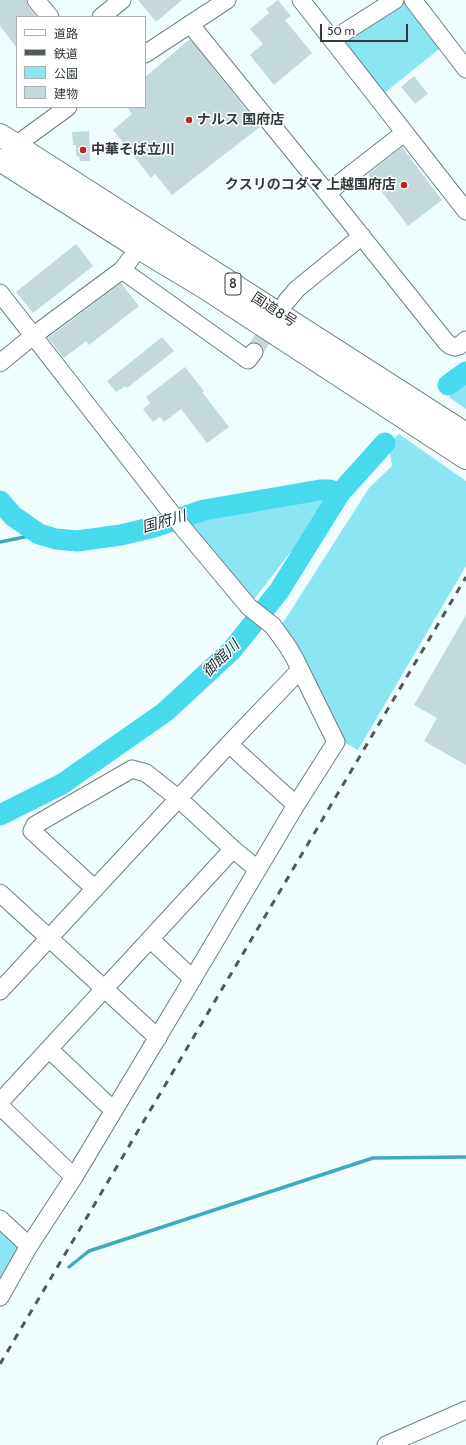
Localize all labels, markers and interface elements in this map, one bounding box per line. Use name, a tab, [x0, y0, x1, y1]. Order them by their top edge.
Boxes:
legend	[16, 16, 146, 108]
scale bar	[322, 16, 410, 42]
text: 50 m	[327, 23, 355, 38]
text: 道路	[54, 26, 78, 41]
text: 鉄道	[54, 46, 78, 61]
text: 公園	[54, 66, 78, 81]
text: 建物	[54, 86, 78, 101]
place label: ナルス 国府店	[197, 112, 284, 128]
marker: ナルス 国府店	[184, 115, 194, 125]
place label: 中華そば立川	[91, 142, 175, 158]
marker: 中華そば立川	[78, 145, 88, 155]
place label: クスリのコダマ 上越国府店	[225, 177, 396, 193]
marker: クスリのコダマ 上越国府店	[399, 180, 409, 190]
road number: 8	[225, 273, 241, 295]
street label: 国道8号	[248, 289, 300, 331]
water label: 国府川	[140, 507, 188, 537]
water label: 御館川	[199, 637, 243, 681]

